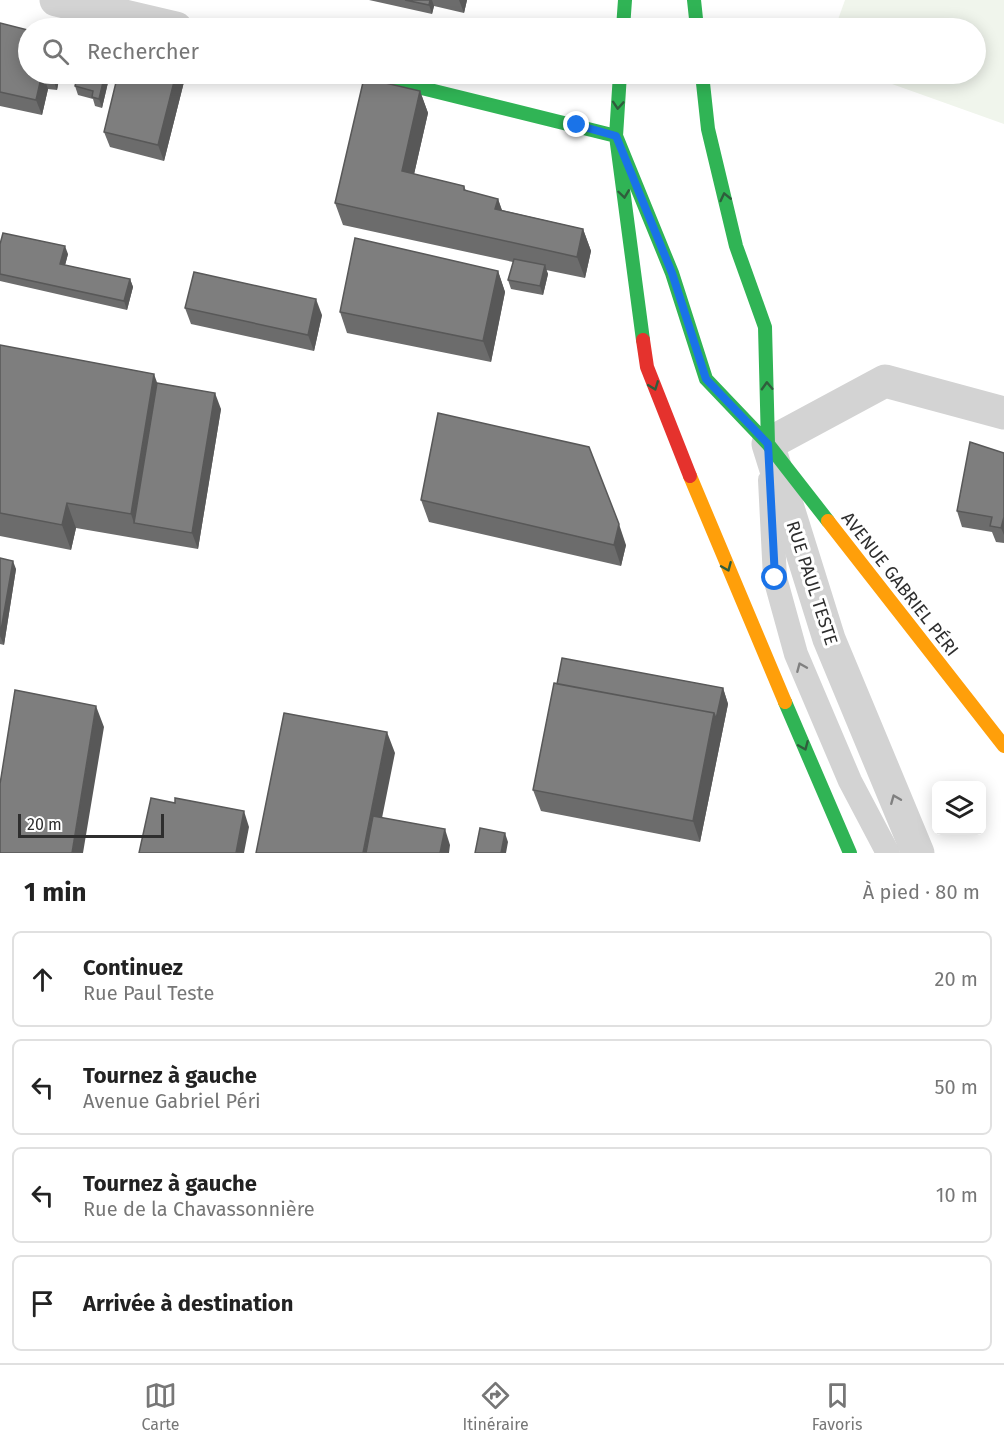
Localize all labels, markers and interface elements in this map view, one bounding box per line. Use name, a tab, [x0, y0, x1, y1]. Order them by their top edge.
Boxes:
search box	[18, 18, 986, 84]
icon: search	[39, 35, 72, 68]
text: Rechercher	[87, 38, 199, 65]
one-way arrow	[612, 100, 625, 109]
route end	[563, 111, 589, 137]
one-way arrow	[617, 189, 629, 198]
one-way arrow	[719, 193, 732, 203]
one-way arrow	[647, 379, 659, 390]
one-way arrow	[760, 382, 773, 391]
street label: AVENUE GABRIEL PÉRI	[837, 507, 964, 660]
street label: RUE PAUL TESTE	[782, 518, 842, 648]
one-way arrow	[720, 560, 732, 571]
route start	[761, 564, 787, 590]
one-way arrow	[796, 662, 808, 673]
one-way arrow	[796, 739, 808, 750]
map controls	[932, 781, 986, 835]
button: layers	[932, 781, 986, 835]
one-way arrow	[889, 795, 902, 805]
scale bar	[18, 811, 164, 838]
text: 20 m	[27, 815, 62, 834]
text: 1 min	[24, 877, 87, 908]
text: À pied · 80 m	[863, 880, 980, 904]
text: Continuez	[83, 954, 183, 981]
icon: ahead	[26, 963, 59, 996]
text: 20 m	[935, 967, 978, 991]
text: Rue Paul Teste	[83, 981, 214, 1005]
text: Tournez à gauche	[83, 1062, 257, 1089]
icon: left	[26, 1071, 59, 1104]
text: 50 m	[934, 1075, 978, 1099]
text: Avenue Gabriel Péri	[83, 1089, 261, 1113]
text: Tournez à gauche	[83, 1170, 257, 1197]
icon: left	[26, 1179, 59, 1212]
text: 10 m	[936, 1183, 978, 1207]
text: Rue de la Chavassonnière	[83, 1197, 315, 1221]
icon: arrive	[26, 1287, 59, 1320]
text: Arrivée à destination	[83, 1290, 293, 1317]
tab: Carte	[142, 1379, 179, 1434]
tab: Itinéraire	[462, 1379, 529, 1434]
tab: Favoris	[812, 1379, 862, 1434]

